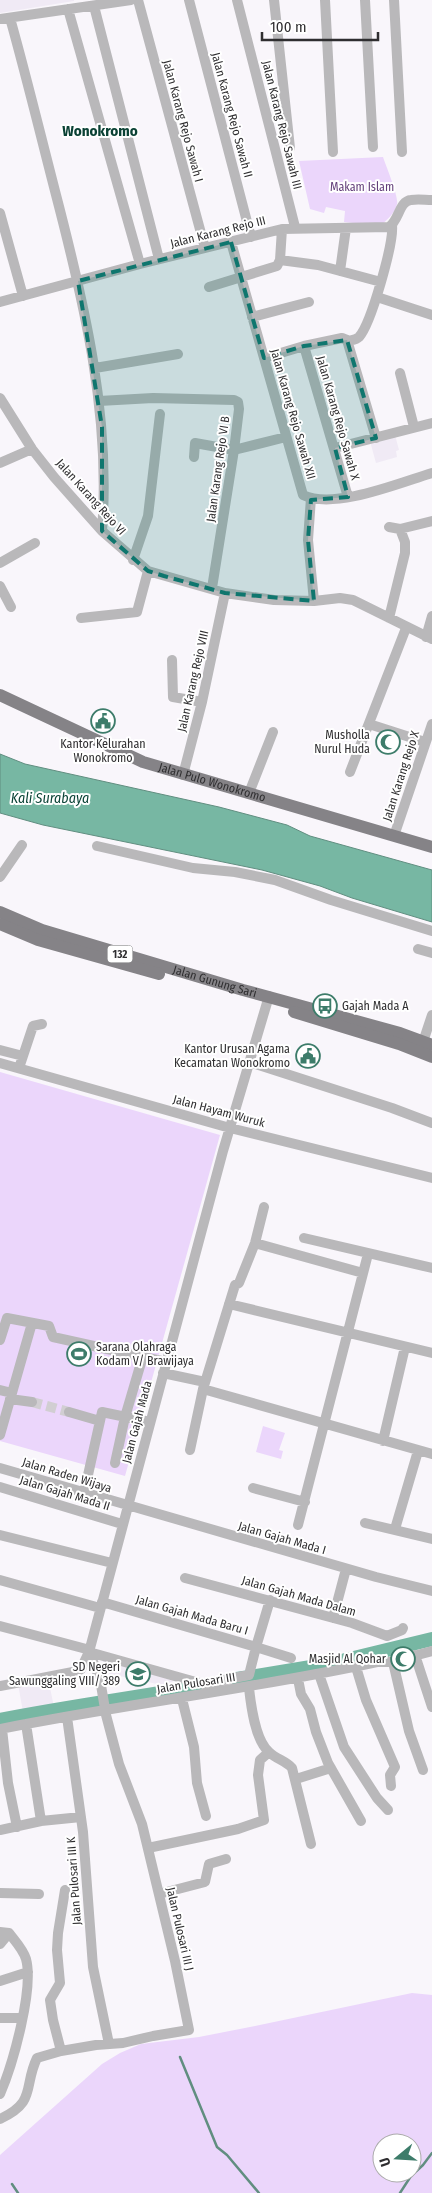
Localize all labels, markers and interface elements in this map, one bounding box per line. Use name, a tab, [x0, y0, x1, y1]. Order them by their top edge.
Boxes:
scale bar	[262, 10, 378, 42]
text: 100 m	[270, 18, 307, 36]
street label: Jalan Karang Rejo Sawah II	[209, 51, 255, 179]
street label: Jalan Karang Rejo Sawah I	[160, 58, 206, 184]
street label: Jalan Karang Rejo Sawah III	[259, 59, 305, 191]
district label: Wonokromo	[62, 122, 138, 140]
park label: Makam Islam	[330, 180, 394, 194]
street label: Jalan Karang Rejo III	[169, 213, 267, 251]
street label: Jalan Karang Rejo Sawah XII	[268, 347, 318, 481]
street label: Jalan Karang Rejo Sawah X	[314, 354, 362, 482]
street label: Jalan Karang Rejo VI B	[204, 415, 232, 523]
street label: Jalan Karang Rejo VI	[53, 456, 129, 538]
street label: Jalan Karang Rejo VIII	[175, 629, 211, 733]
public building icon: Kantor Kelurahan Wonokromo	[90, 708, 116, 734]
place label: Musholla Nurul Huda	[314, 728, 370, 756]
mosque icon: Musholla Nurul Huda	[375, 729, 401, 755]
street label: Jalan Karang Rejo X	[380, 729, 422, 823]
place label: Kantor Kelurahan Wonokromo	[60, 737, 146, 765]
street label: Jalan Pulo Wonokromo	[157, 760, 267, 805]
water label: Kali Surabaya	[11, 790, 89, 807]
road number: 132	[108, 946, 132, 962]
street label: Jalan Gunung Sari	[171, 962, 258, 1000]
bus stop icon: Gajah Mada A	[312, 993, 338, 1019]
place label: Gajah Mada A	[342, 999, 409, 1013]
place label: Kantor Urusan Agama Kecamatan Wonokromo	[174, 1042, 290, 1070]
public building icon: Kantor Urusan Agama Kecamatan Wonokromo	[295, 1043, 321, 1069]
street label: Jalan Hayam Wuruk	[172, 1092, 267, 1130]
place label: Sarana Olahraga Kodam V/ Brawijaya	[96, 1340, 194, 1368]
sports icon: Sarana Olahraga Kodam V/ Brawijaya	[66, 1341, 92, 1367]
street label: Jalan Gajah Mada	[119, 1379, 155, 1465]
street label: Jalan Raden Wijaya	[21, 1455, 114, 1495]
street label: Jalan Gajah Mada II	[18, 1473, 112, 1513]
street label: Jalan Gajah Mada I	[237, 1519, 327, 1557]
street label: Jalan Gajah Mada Dalam	[240, 1573, 358, 1619]
street label: Jalan Gajah Mada Baru I	[134, 1592, 250, 1638]
mosque icon: Masjid Al Qohar	[390, 1646, 416, 1672]
place label: Masjid Al Qohar	[309, 1652, 387, 1666]
place label: SD Negeri Sawunggaling VIII/ 389	[9, 1660, 120, 1688]
school or university icon: SD Negeri Sawunggaling VIII/ 389	[125, 1661, 151, 1687]
street label: Jalan Pulosari III	[156, 1670, 236, 1696]
street label: Jalan Pulosari III K	[64, 1836, 84, 1926]
street label: Jalan Pulosari III J	[164, 1886, 196, 1972]
north arrow	[372, 2133, 422, 2183]
text: U	[376, 2155, 394, 2168]

